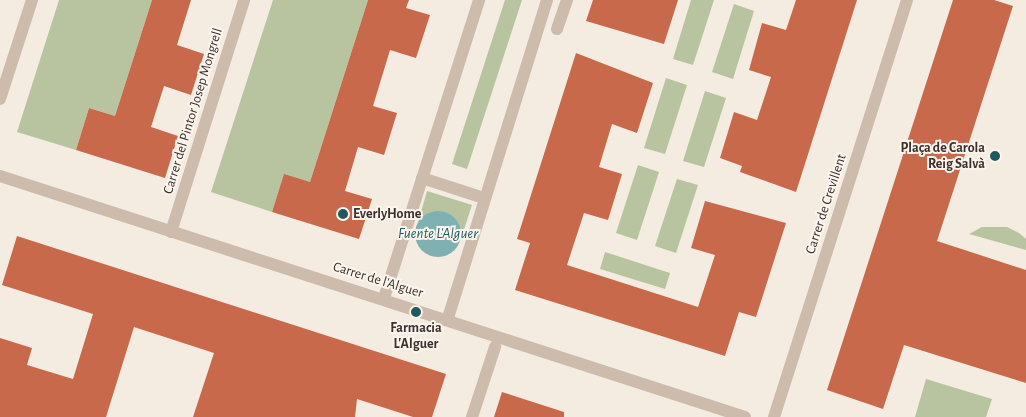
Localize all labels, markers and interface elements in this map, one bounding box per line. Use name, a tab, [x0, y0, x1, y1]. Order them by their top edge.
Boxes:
street label: Carrer del Pintor Josep Mongrell	[160, 26, 226, 196]
place label: Plaça de Carola Reig Salvà	[901, 140, 985, 172]
marker: Plaça de Carola Reig Salvà	[989, 150, 1001, 162]
street label: Carrer de Crevillent	[802, 152, 850, 256]
place label: EverlyHome	[353, 206, 421, 222]
marker: EverlyHome	[337, 208, 349, 220]
water label: Fuente L'Alguer	[398, 225, 478, 243]
street label: Carrer de l'Alguer	[331, 258, 425, 302]
marker: Farmacia L'Alguer	[410, 306, 422, 318]
place label: Farmacia L'Alguer	[390, 320, 442, 352]

